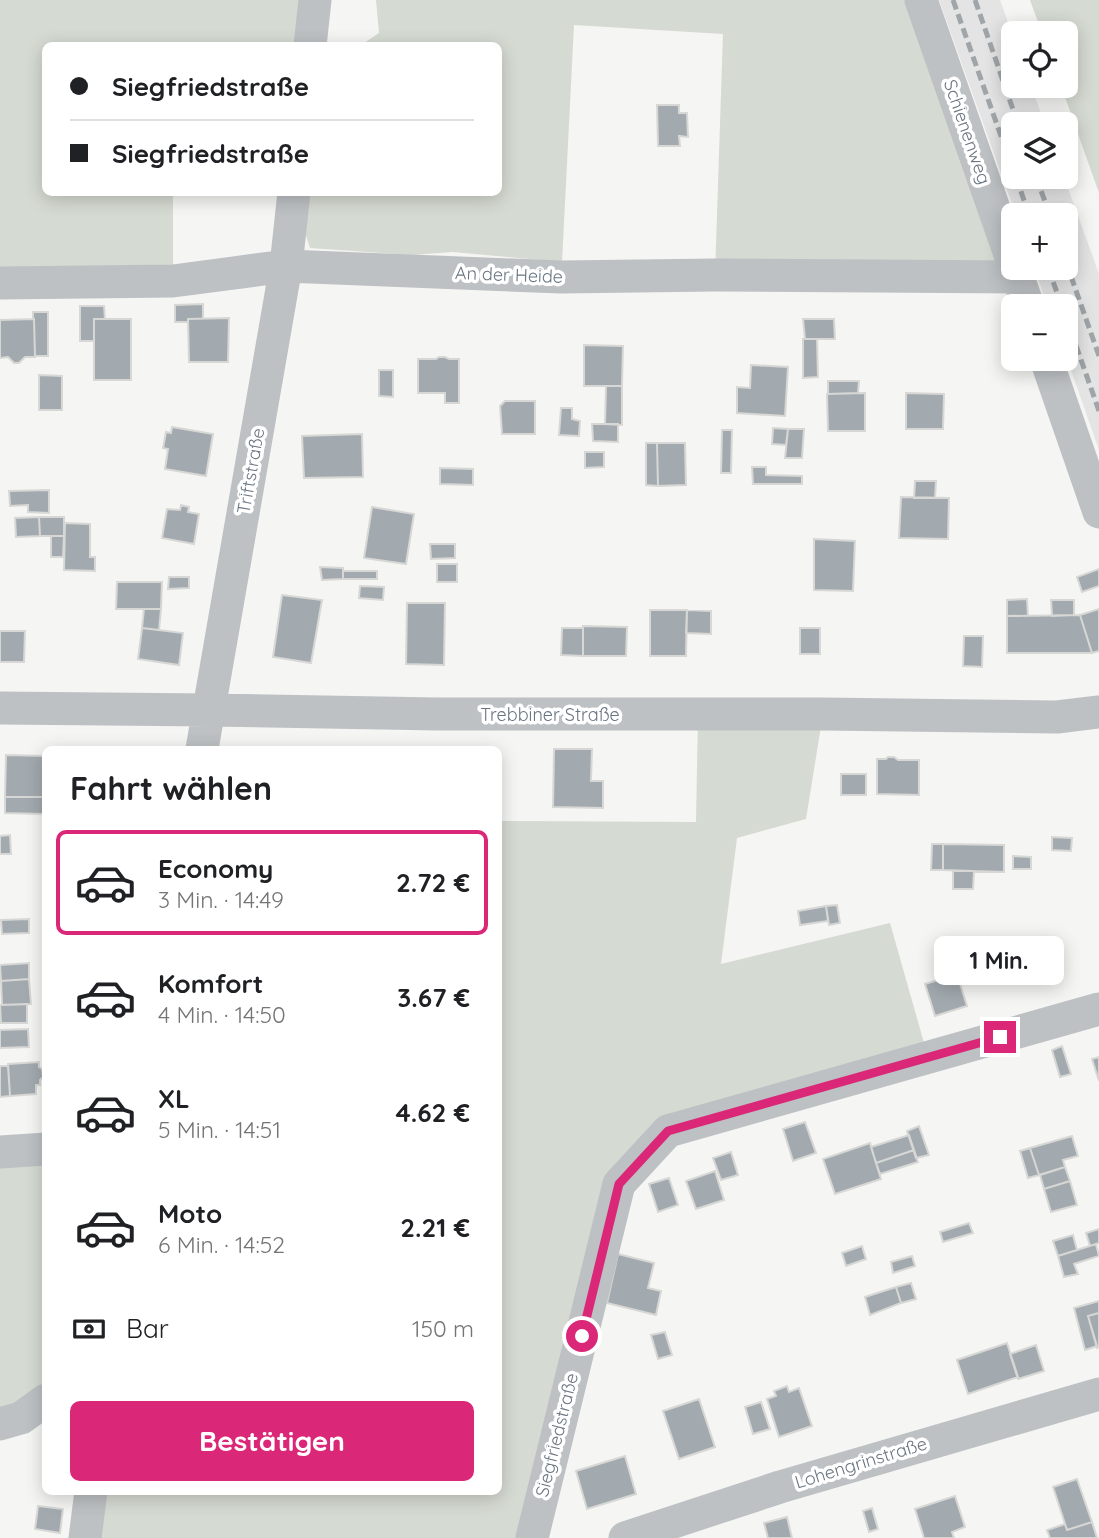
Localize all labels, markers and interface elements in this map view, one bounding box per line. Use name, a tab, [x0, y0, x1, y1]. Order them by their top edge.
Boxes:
map controls	[1001, 21, 1078, 371]
button: locate	[1001, 21, 1078, 98]
text: Siegfriedstraße	[112, 70, 309, 103]
street label: Schienenweg	[939, 76, 996, 187]
button: layers	[1001, 112, 1078, 189]
text: Siegfriedstraße	[112, 137, 309, 170]
button: +	[1001, 203, 1078, 280]
street label: An der Heide	[455, 261, 563, 288]
button: −	[1001, 294, 1078, 371]
street label: Triftstraße	[232, 426, 269, 516]
street label: Trebbiner Straße	[480, 703, 620, 726]
text: Fahrt wählen	[70, 768, 272, 808]
icon: car	[74, 851, 137, 914]
text: Economy	[158, 852, 273, 885]
text: 2.72 €	[396, 866, 470, 899]
text: 3 Min. · 14:49	[158, 885, 284, 914]
callout: 1 Min.	[935, 936, 1065, 984]
text: 1 Min.	[969, 946, 1029, 975]
icon: car	[74, 966, 137, 1029]
text: Komfort	[158, 967, 263, 1000]
text: 3.67 €	[397, 981, 470, 1014]
text: 4 Min. · 14:50	[158, 1000, 286, 1029]
route end	[984, 1021, 1016, 1053]
icon: car	[74, 1081, 137, 1144]
text: XL	[158, 1082, 190, 1115]
text: 4.62 €	[395, 1096, 470, 1129]
text: 5 Min. · 14:51	[158, 1115, 281, 1144]
icon: car	[74, 1196, 137, 1259]
text: Moto	[158, 1197, 222, 1230]
text: 2.21 €	[400, 1211, 470, 1244]
text: 6 Min. · 14:52	[158, 1230, 285, 1259]
icon: cash	[70, 1310, 108, 1348]
text: Bar	[126, 1312, 169, 1345]
text: 150 m	[412, 1314, 474, 1343]
route start	[566, 1320, 598, 1352]
street label: Siegfriedstraße	[530, 1371, 583, 1499]
button: Bestätigen	[70, 1401, 474, 1481]
street label: Lohengrinstraße	[792, 1432, 930, 1494]

